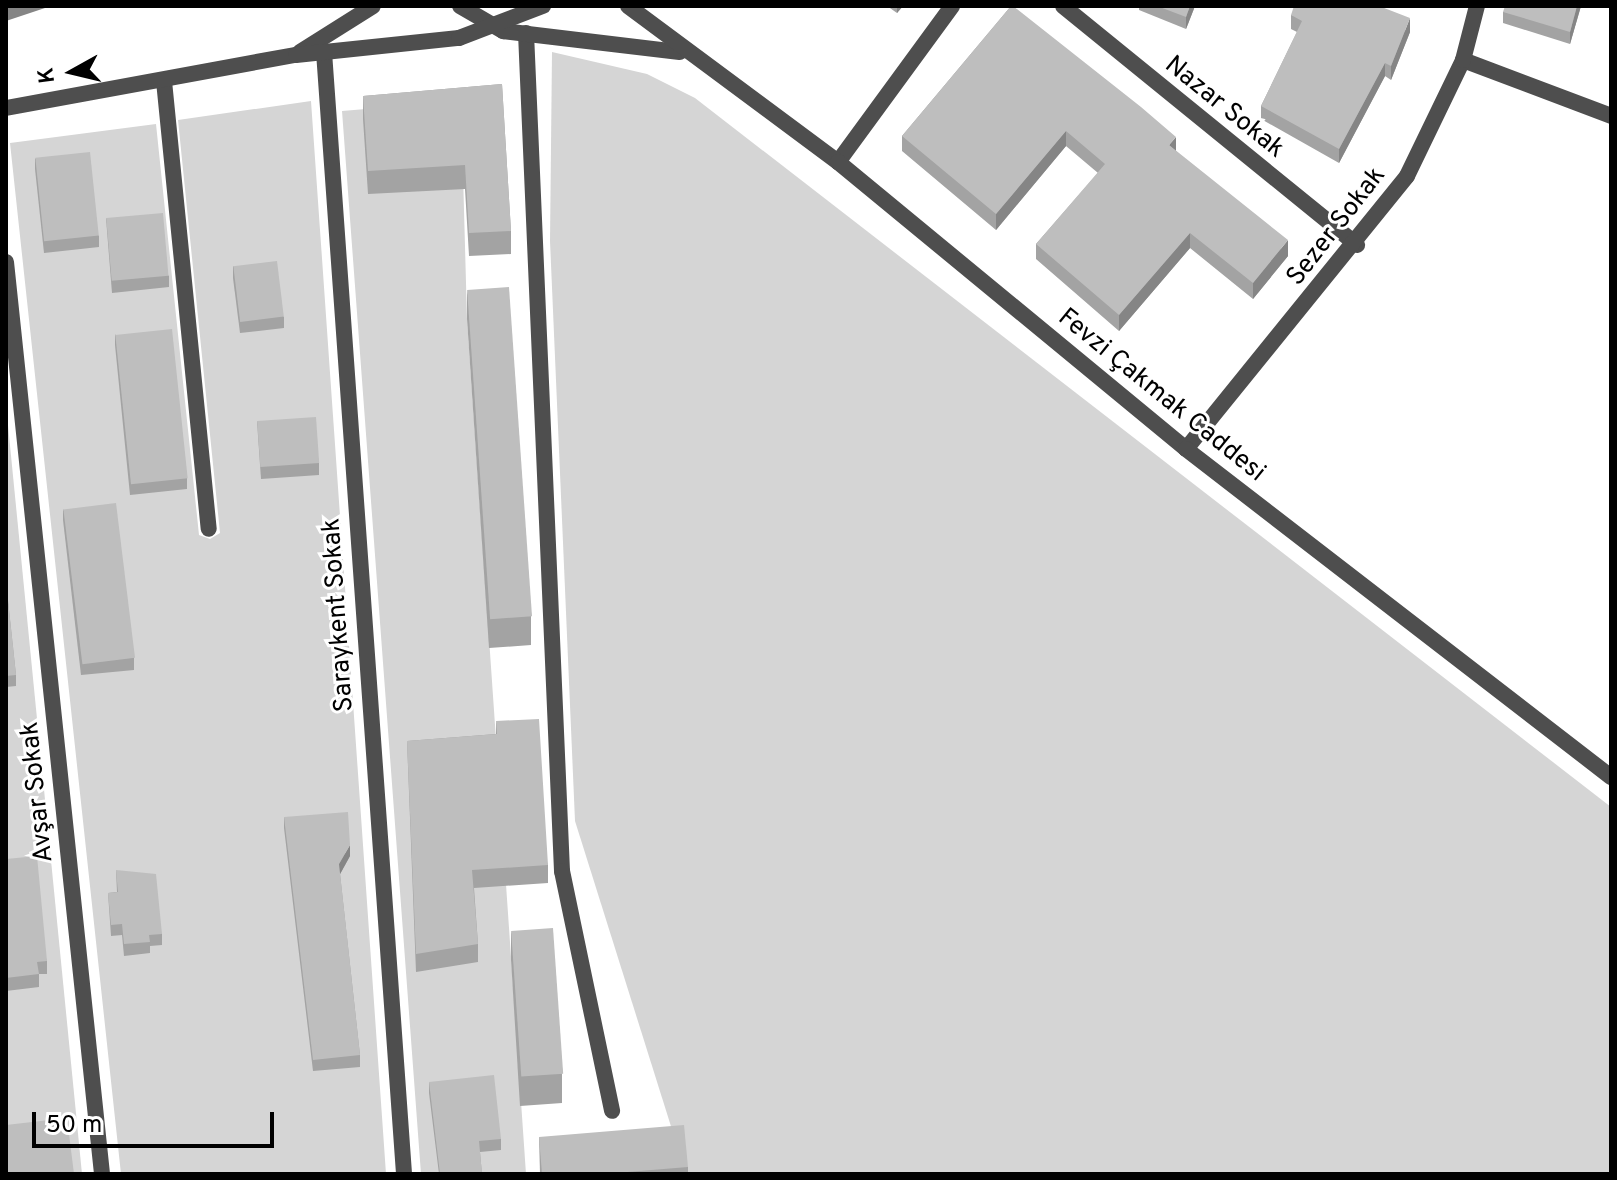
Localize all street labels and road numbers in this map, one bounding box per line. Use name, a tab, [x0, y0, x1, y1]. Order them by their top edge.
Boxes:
street label: Nazar Sokak	[1158, 50, 1290, 166]
street label: Sezer Sokak	[1281, 161, 1393, 293]
street label: Fevzi Çakmak Caddesi	[1051, 303, 1271, 489]
street label: Saraykent Sokak	[317, 517, 361, 713]
street label: Avşar Sokak	[15, 720, 61, 864]

